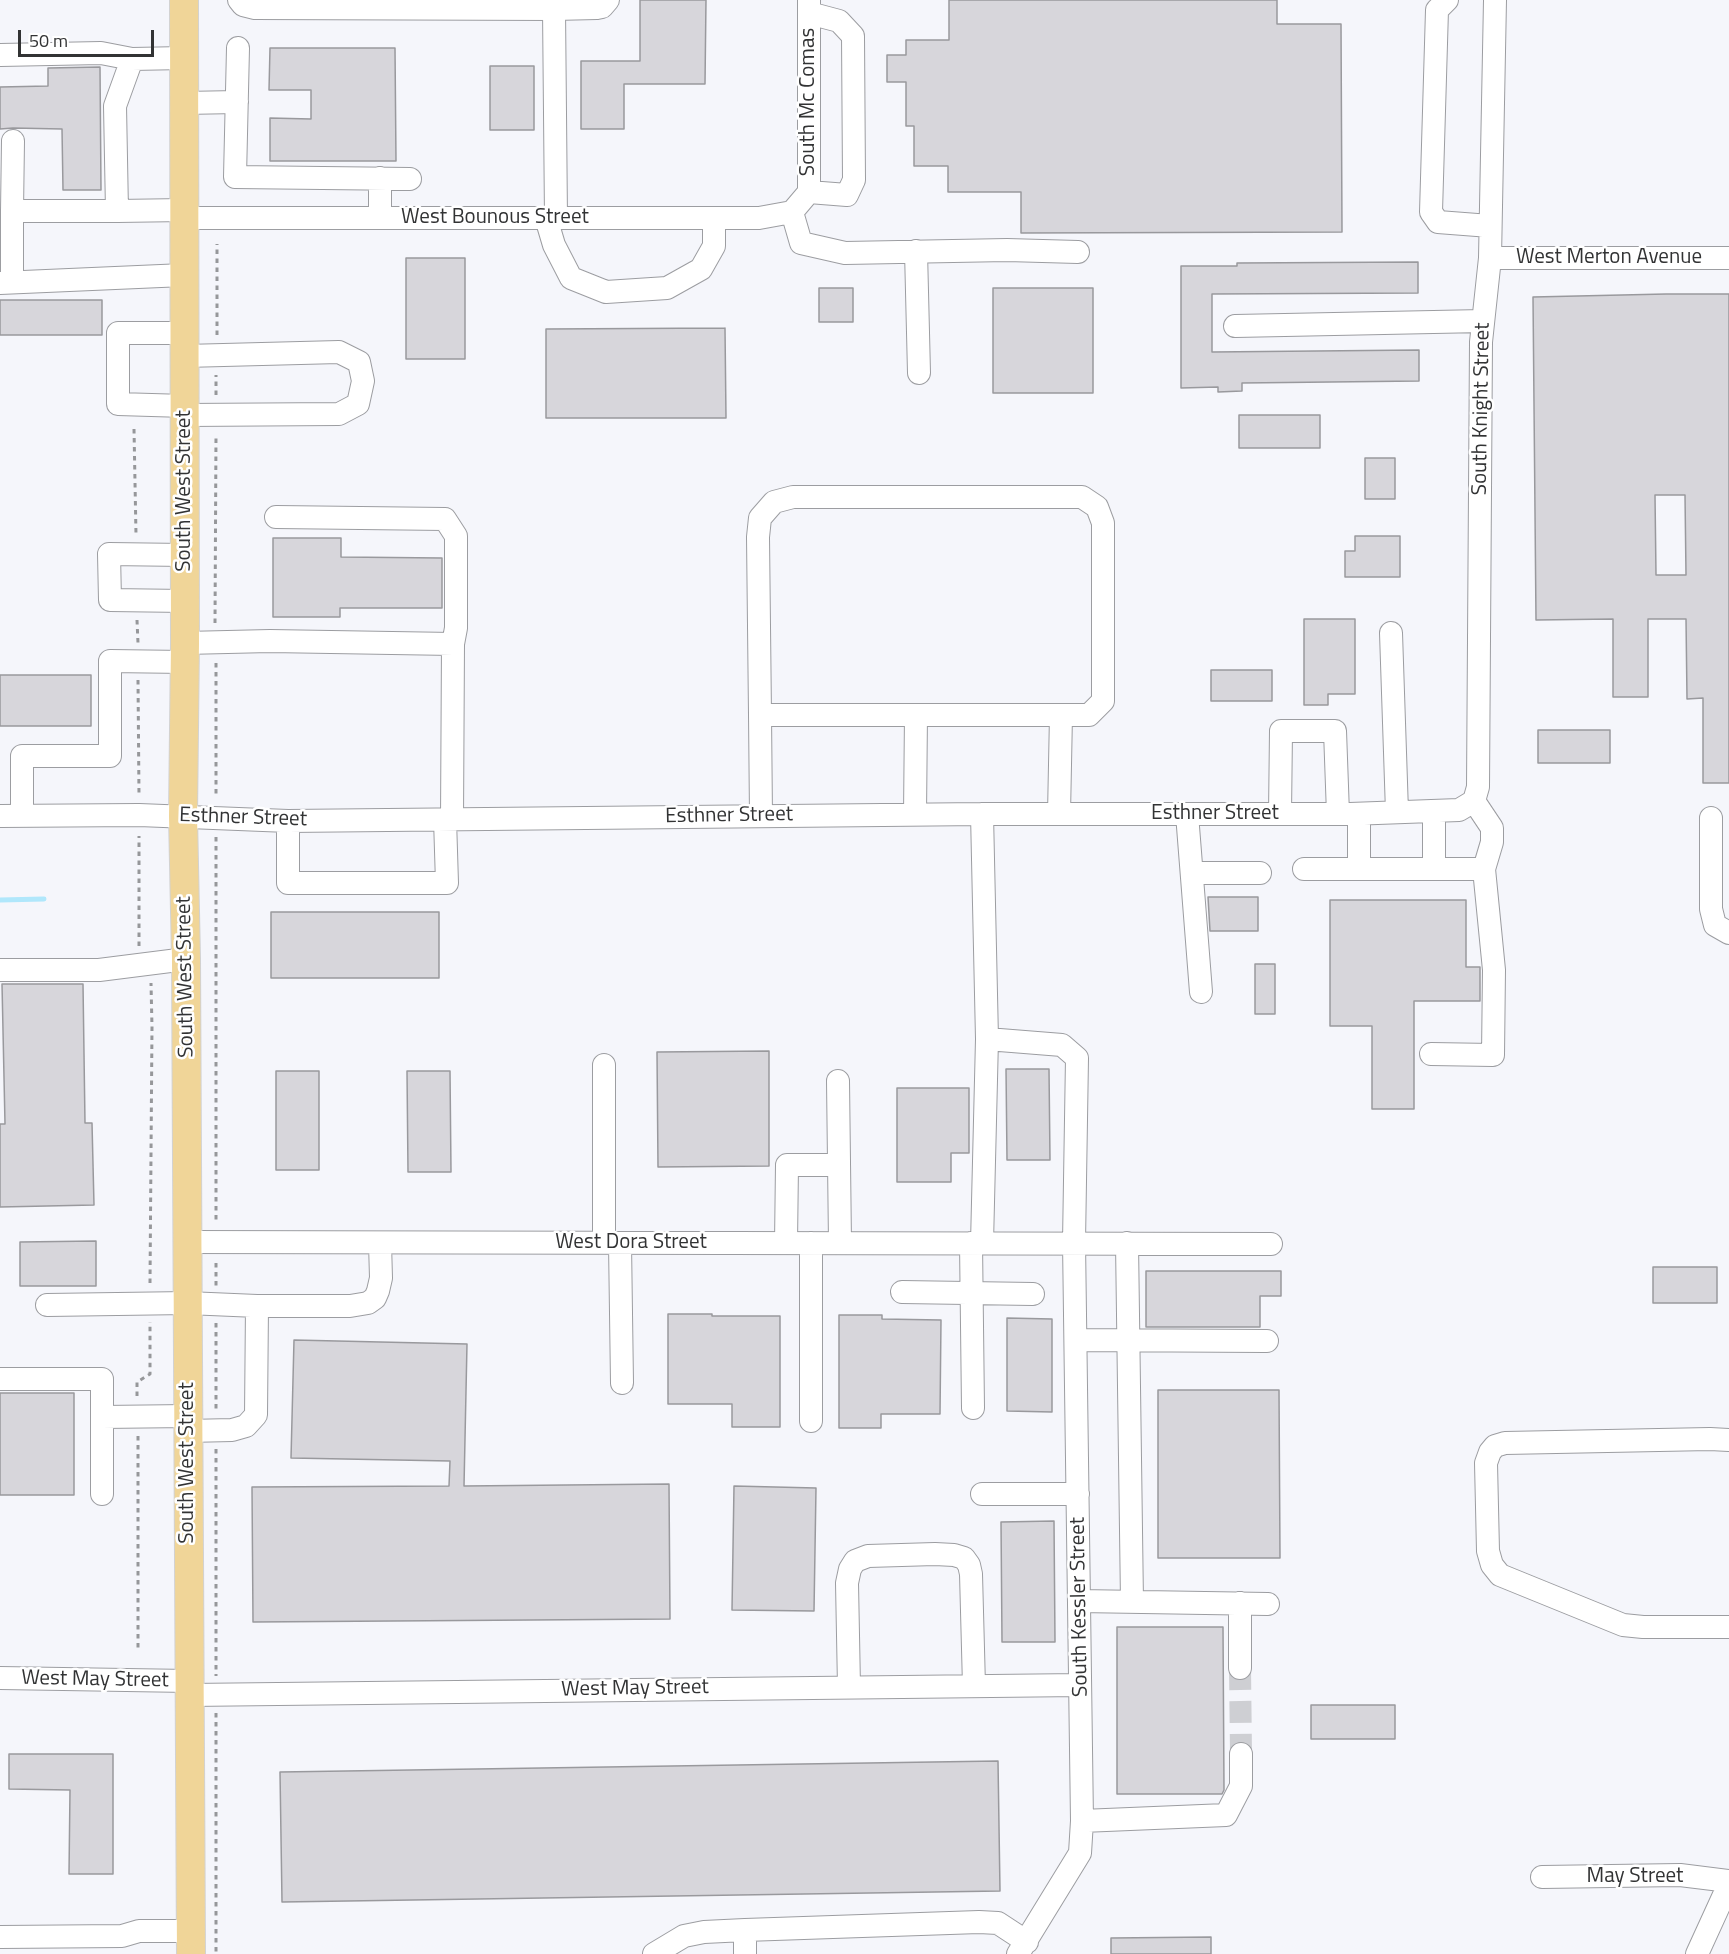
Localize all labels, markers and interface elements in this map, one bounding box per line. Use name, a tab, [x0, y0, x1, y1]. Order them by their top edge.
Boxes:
scale bar	[21, 18, 158, 56]
text: 50 m	[29, 27, 68, 54]
street label: South Mc Comas	[796, 28, 822, 176]
street label: West Bounous Street	[401, 205, 589, 231]
street label: West Merton Avenue	[1516, 245, 1702, 271]
street label: South Knight Street	[1468, 322, 1496, 496]
street label: South West Street	[172, 410, 198, 572]
street label: Esthner Street	[1151, 801, 1279, 827]
street label: Esthner Street	[665, 802, 793, 830]
street label: Esthner Street	[179, 803, 307, 833]
street label: South West Street	[172, 896, 200, 1058]
street label: West Dora Street	[555, 1230, 707, 1256]
street label: South West Street	[175, 1382, 201, 1544]
street label: South Kessler Street	[1066, 1517, 1094, 1697]
street label: West May Street	[21, 1666, 169, 1694]
street label: West May Street	[561, 1675, 709, 1703]
street label: May Street	[1587, 1864, 1683, 1890]

